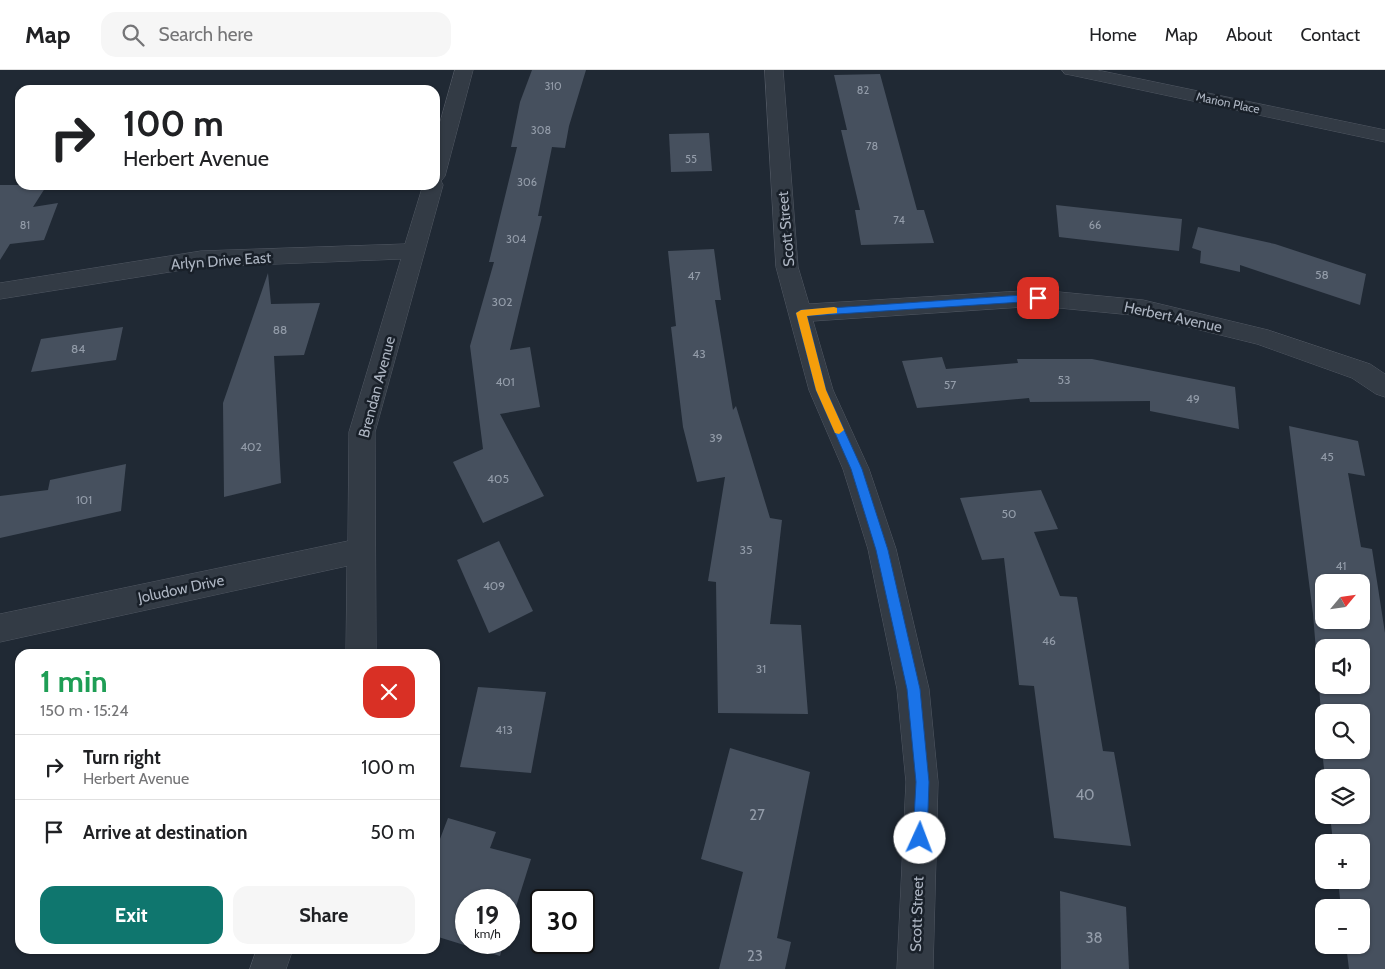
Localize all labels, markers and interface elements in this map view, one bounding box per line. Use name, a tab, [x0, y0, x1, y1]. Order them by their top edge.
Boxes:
search box	[101, 12, 451, 57]
text: Map	[25, 20, 71, 49]
icon: search	[119, 21, 147, 49]
text: Search here	[159, 23, 253, 46]
text: Home	[1089, 24, 1137, 46]
text: Map	[1165, 24, 1198, 46]
text: About	[1226, 24, 1272, 46]
text: Contact	[1300, 24, 1360, 46]
house number: 310	[544, 79, 562, 93]
house number: 82	[857, 83, 869, 97]
street label: Marion Place	[1195, 88, 1261, 117]
text: 100 m	[123, 102, 224, 145]
icon: right	[40, 105, 105, 170]
house number: 308	[531, 123, 551, 137]
house number: 78	[866, 139, 878, 153]
text: Herbert Avenue	[123, 145, 269, 172]
house number: 55	[685, 152, 697, 166]
house number: 306	[517, 175, 537, 189]
street label: Scott Street	[774, 191, 798, 267]
house number: 74	[893, 213, 905, 227]
house number: 81	[20, 218, 30, 232]
house number: 66	[1089, 218, 1101, 232]
house number: 304	[506, 232, 527, 246]
street label: Arlyn Drive East	[170, 249, 272, 273]
house number: 58	[1315, 267, 1329, 282]
house number: 47	[688, 268, 700, 283]
pin	[1017, 277, 1059, 319]
icon: arrive	[1024, 284, 1052, 312]
house number: 302	[491, 294, 513, 309]
street label: Herbert Avenue	[1122, 298, 1224, 336]
house number: 88	[273, 322, 287, 337]
street label: Brendan Avenue	[355, 334, 399, 440]
house number: 84	[71, 341, 85, 356]
house number: 43	[692, 346, 706, 361]
house number: 53	[1058, 372, 1070, 387]
house number: 401	[495, 374, 515, 389]
house number: 57	[944, 377, 956, 392]
house number: 49	[1186, 391, 1200, 406]
house number: 39	[709, 430, 723, 445]
house number: 402	[240, 439, 262, 454]
house number: 45	[1320, 449, 1334, 464]
house number: 405	[487, 471, 509, 486]
house number: 101	[76, 492, 92, 507]
house number: 50	[1002, 506, 1016, 521]
house number: 35	[740, 542, 752, 557]
house number: 41	[1336, 558, 1346, 573]
street label: Joludow Drive	[135, 571, 226, 607]
north arrow	[1315, 574, 1370, 629]
map controls	[1315, 574, 1370, 954]
house number: 409	[483, 578, 505, 593]
house number: 46	[1042, 633, 1056, 648]
button: sound	[1315, 639, 1370, 694]
house number: 31	[756, 661, 766, 676]
text: 1 min	[40, 663, 108, 700]
button: close	[363, 666, 415, 718]
text: 150 m · 15:24	[40, 701, 129, 720]
button: search	[1315, 704, 1370, 759]
house number: 413	[495, 722, 513, 737]
text: Turn right	[83, 746, 161, 769]
icon: right	[40, 753, 68, 781]
text: 100 m	[361, 756, 415, 779]
text: Herbert Avenue	[83, 769, 189, 788]
button: layers	[1315, 769, 1370, 824]
house number: 40	[1075, 786, 1095, 804]
house number: 27	[749, 806, 765, 824]
position arrow	[893, 811, 945, 863]
icon: arrive	[40, 818, 68, 846]
text: Arrive at destination	[83, 821, 247, 844]
text: 50 m	[371, 821, 415, 844]
button: +	[1315, 834, 1370, 889]
street label: Scott Street	[907, 876, 927, 952]
button: Exit	[40, 886, 223, 944]
button: Share	[233, 886, 415, 944]
speed limit sign: 30	[530, 889, 595, 954]
button: −	[1315, 899, 1370, 954]
text: 19	[476, 900, 499, 930]
text: km/h	[474, 926, 501, 941]
house number: 38	[1085, 929, 1103, 947]
house number: 23	[747, 947, 763, 965]

